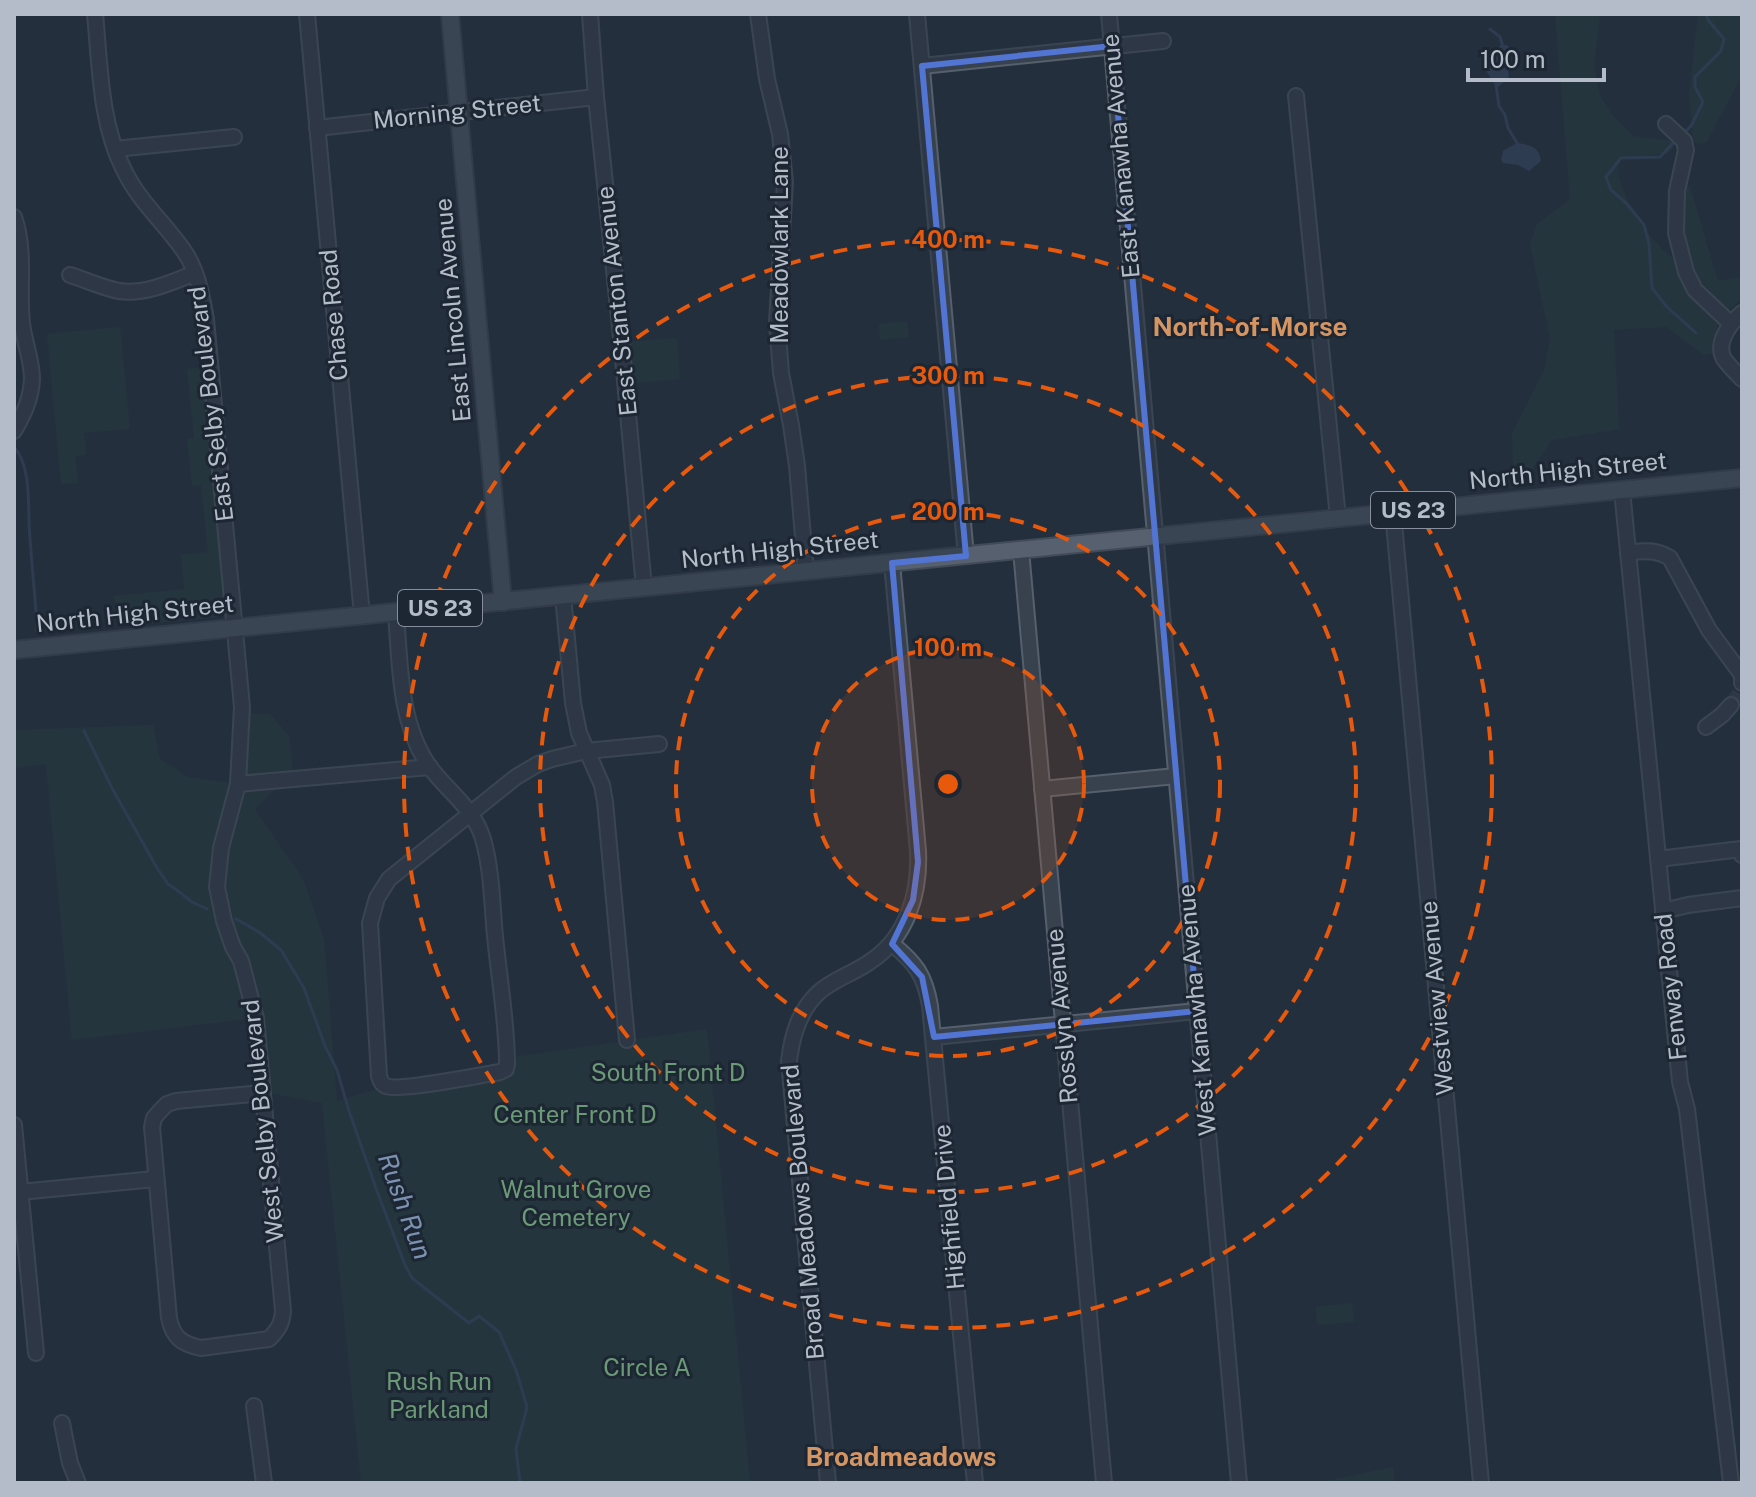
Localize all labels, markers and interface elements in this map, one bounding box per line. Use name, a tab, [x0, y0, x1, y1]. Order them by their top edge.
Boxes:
scale bar	[1468, 32, 1604, 82]
street label: East Kanawha Avenue	[1095, 33, 1145, 279]
text: 100 m	[1480, 45, 1546, 73]
street label: Morning Street	[372, 88, 542, 134]
street label: Meadowlark Lane	[765, 146, 793, 344]
street label: East Stanton Avenue	[590, 185, 642, 417]
street label: East Lincoln Avenue	[428, 197, 476, 423]
text: 400 m	[911, 225, 985, 253]
street label: Chase Road	[313, 248, 353, 382]
street label: East Selby Boulevard	[182, 285, 238, 523]
district label: North-of-Morse	[1152, 311, 1348, 342]
text: 300 m	[911, 361, 985, 389]
street label: North High Street	[1468, 446, 1668, 494]
road number: US 23	[1371, 492, 1455, 528]
text: 200 m	[911, 497, 985, 525]
street label: North High Street	[680, 525, 880, 573]
street label: North High Street	[35, 589, 235, 637]
road number: US 23	[398, 590, 482, 626]
text: 100 m	[914, 633, 982, 661]
centre of rings	[934, 770, 962, 798]
street label: West Kanawha Avenue	[1171, 883, 1221, 1137]
street label: Westview Avenue	[1414, 900, 1458, 1096]
street label: Fenway Road	[1648, 912, 1692, 1062]
street label: Rosslyn Avenue	[1039, 928, 1083, 1105]
street label: West Selby Boulevard	[235, 998, 289, 1244]
park label: South Front D	[591, 1058, 745, 1086]
street label: Broad Meadows Boulevard	[775, 1063, 829, 1361]
park label: Center Front D	[493, 1100, 657, 1128]
street label: Highfield Drive	[927, 1123, 969, 1291]
water label: Rush Run	[372, 1148, 439, 1263]
park label: Walnut Grove Cemetery	[501, 1175, 651, 1231]
park label: Circle A	[603, 1353, 691, 1381]
park label: Rush Run Parkland	[386, 1367, 492, 1423]
district label: Broadmeadows	[805, 1441, 997, 1472]

